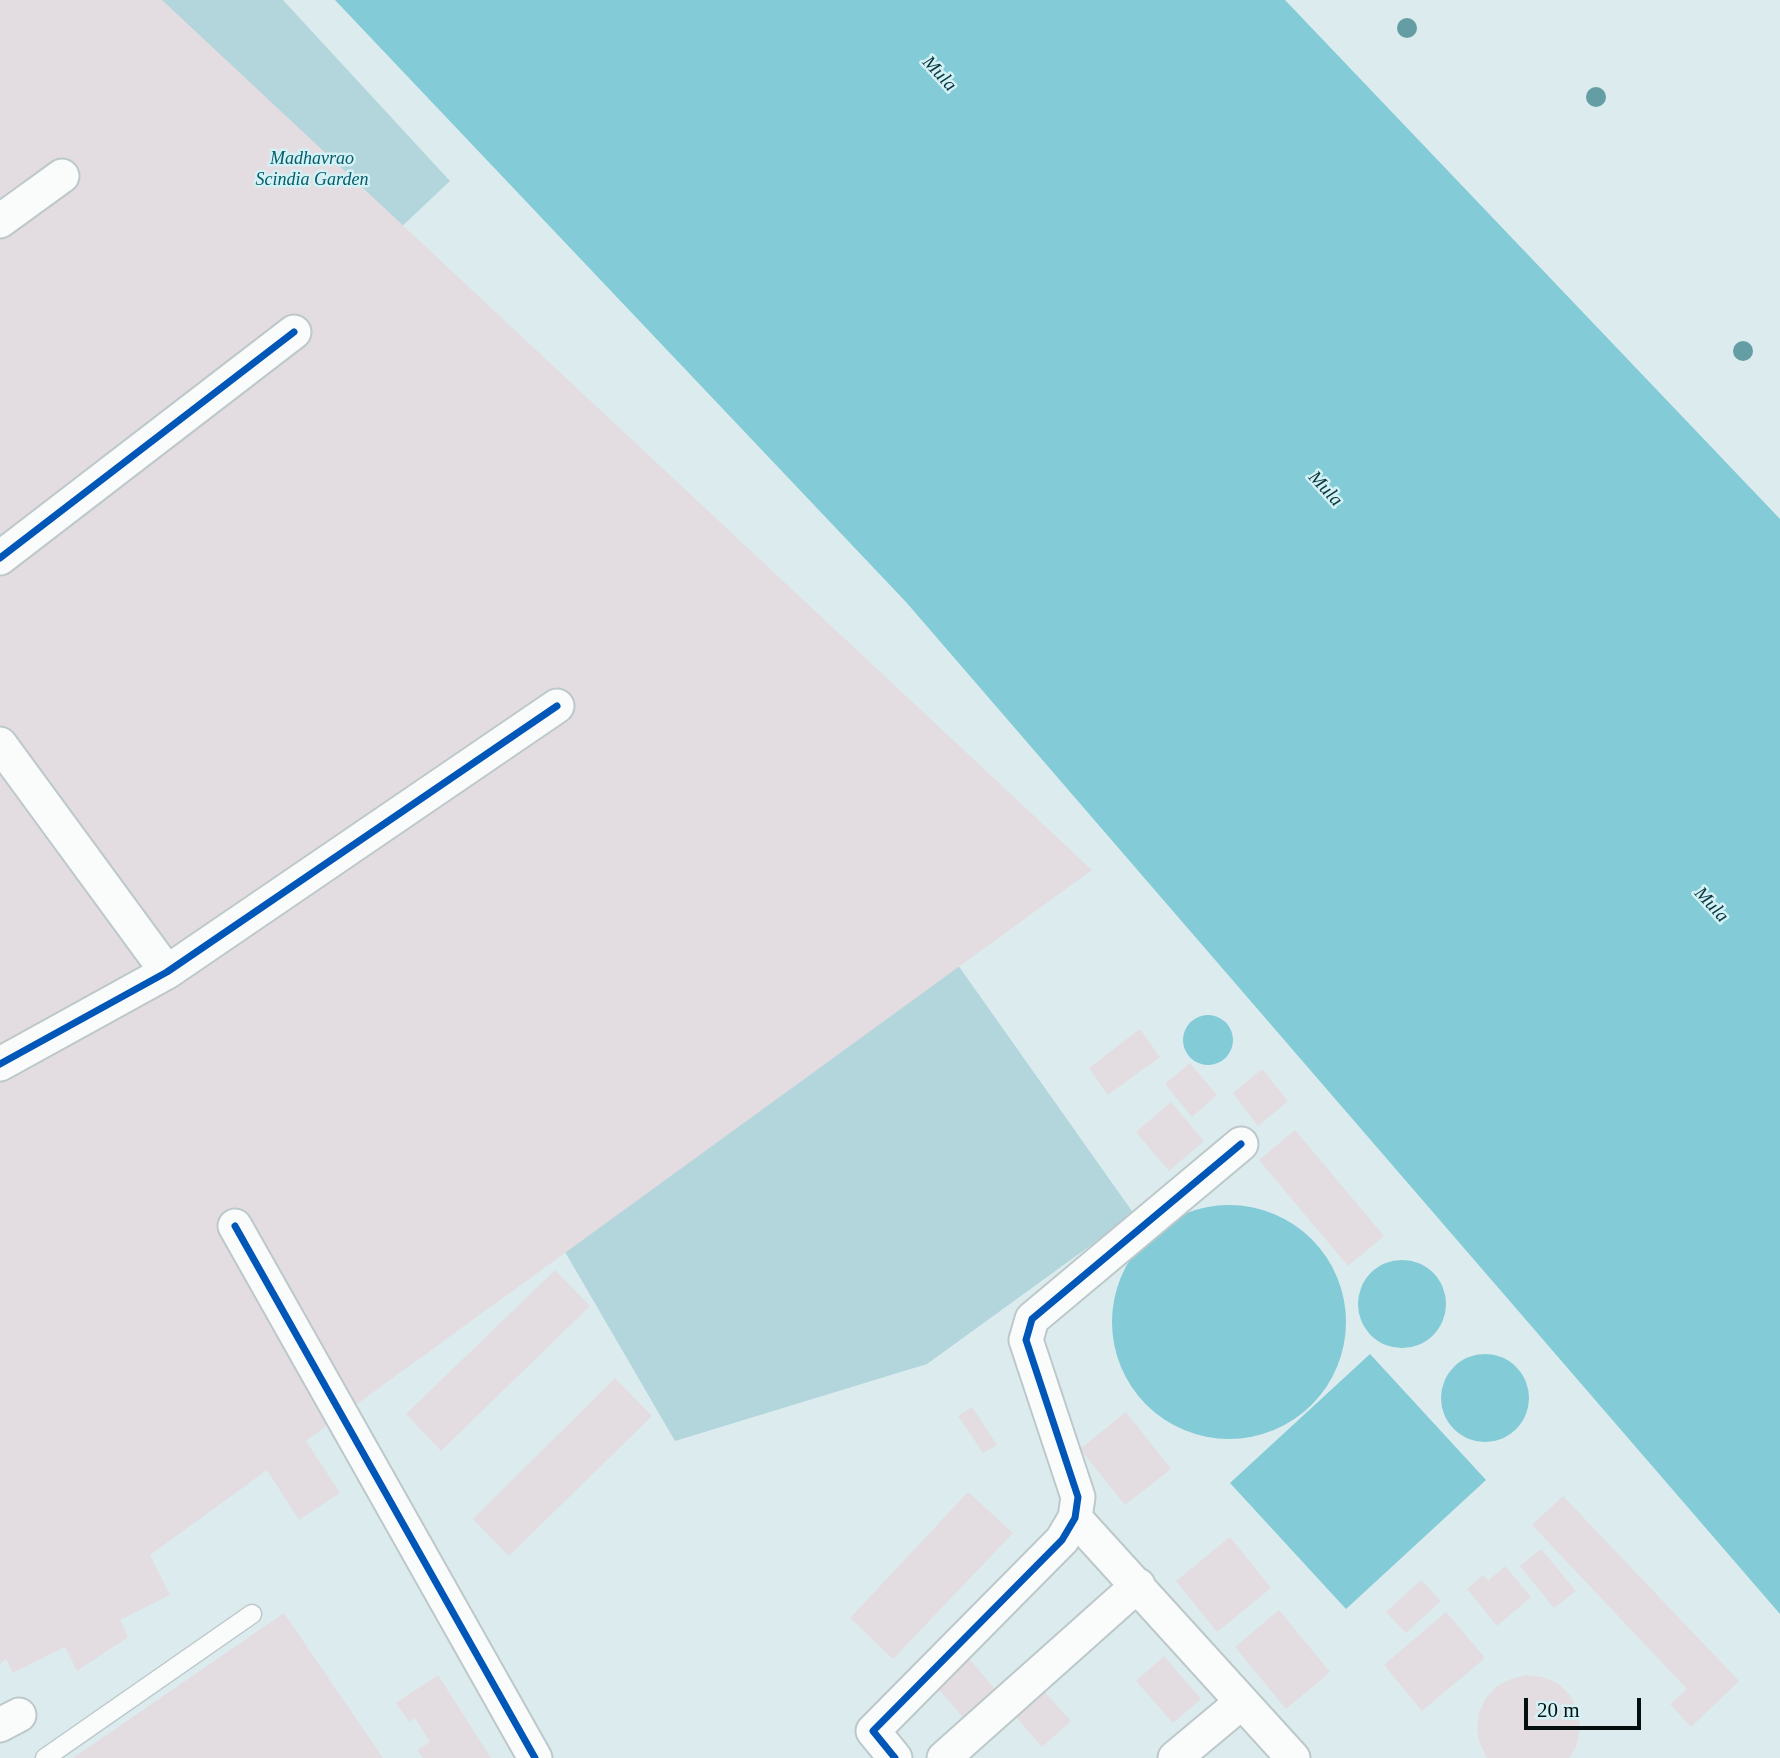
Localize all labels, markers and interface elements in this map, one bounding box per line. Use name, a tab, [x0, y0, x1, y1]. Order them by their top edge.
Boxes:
water label: Mula	[917, 52, 961, 96]
park label: Madhavrao Scindia Garden	[256, 148, 368, 190]
water label: Mula	[1303, 467, 1347, 511]
water label: Mula	[1689, 883, 1733, 927]
scale bar	[1528, 1684, 1645, 1728]
text: 20 m	[1537, 1698, 1580, 1722]

